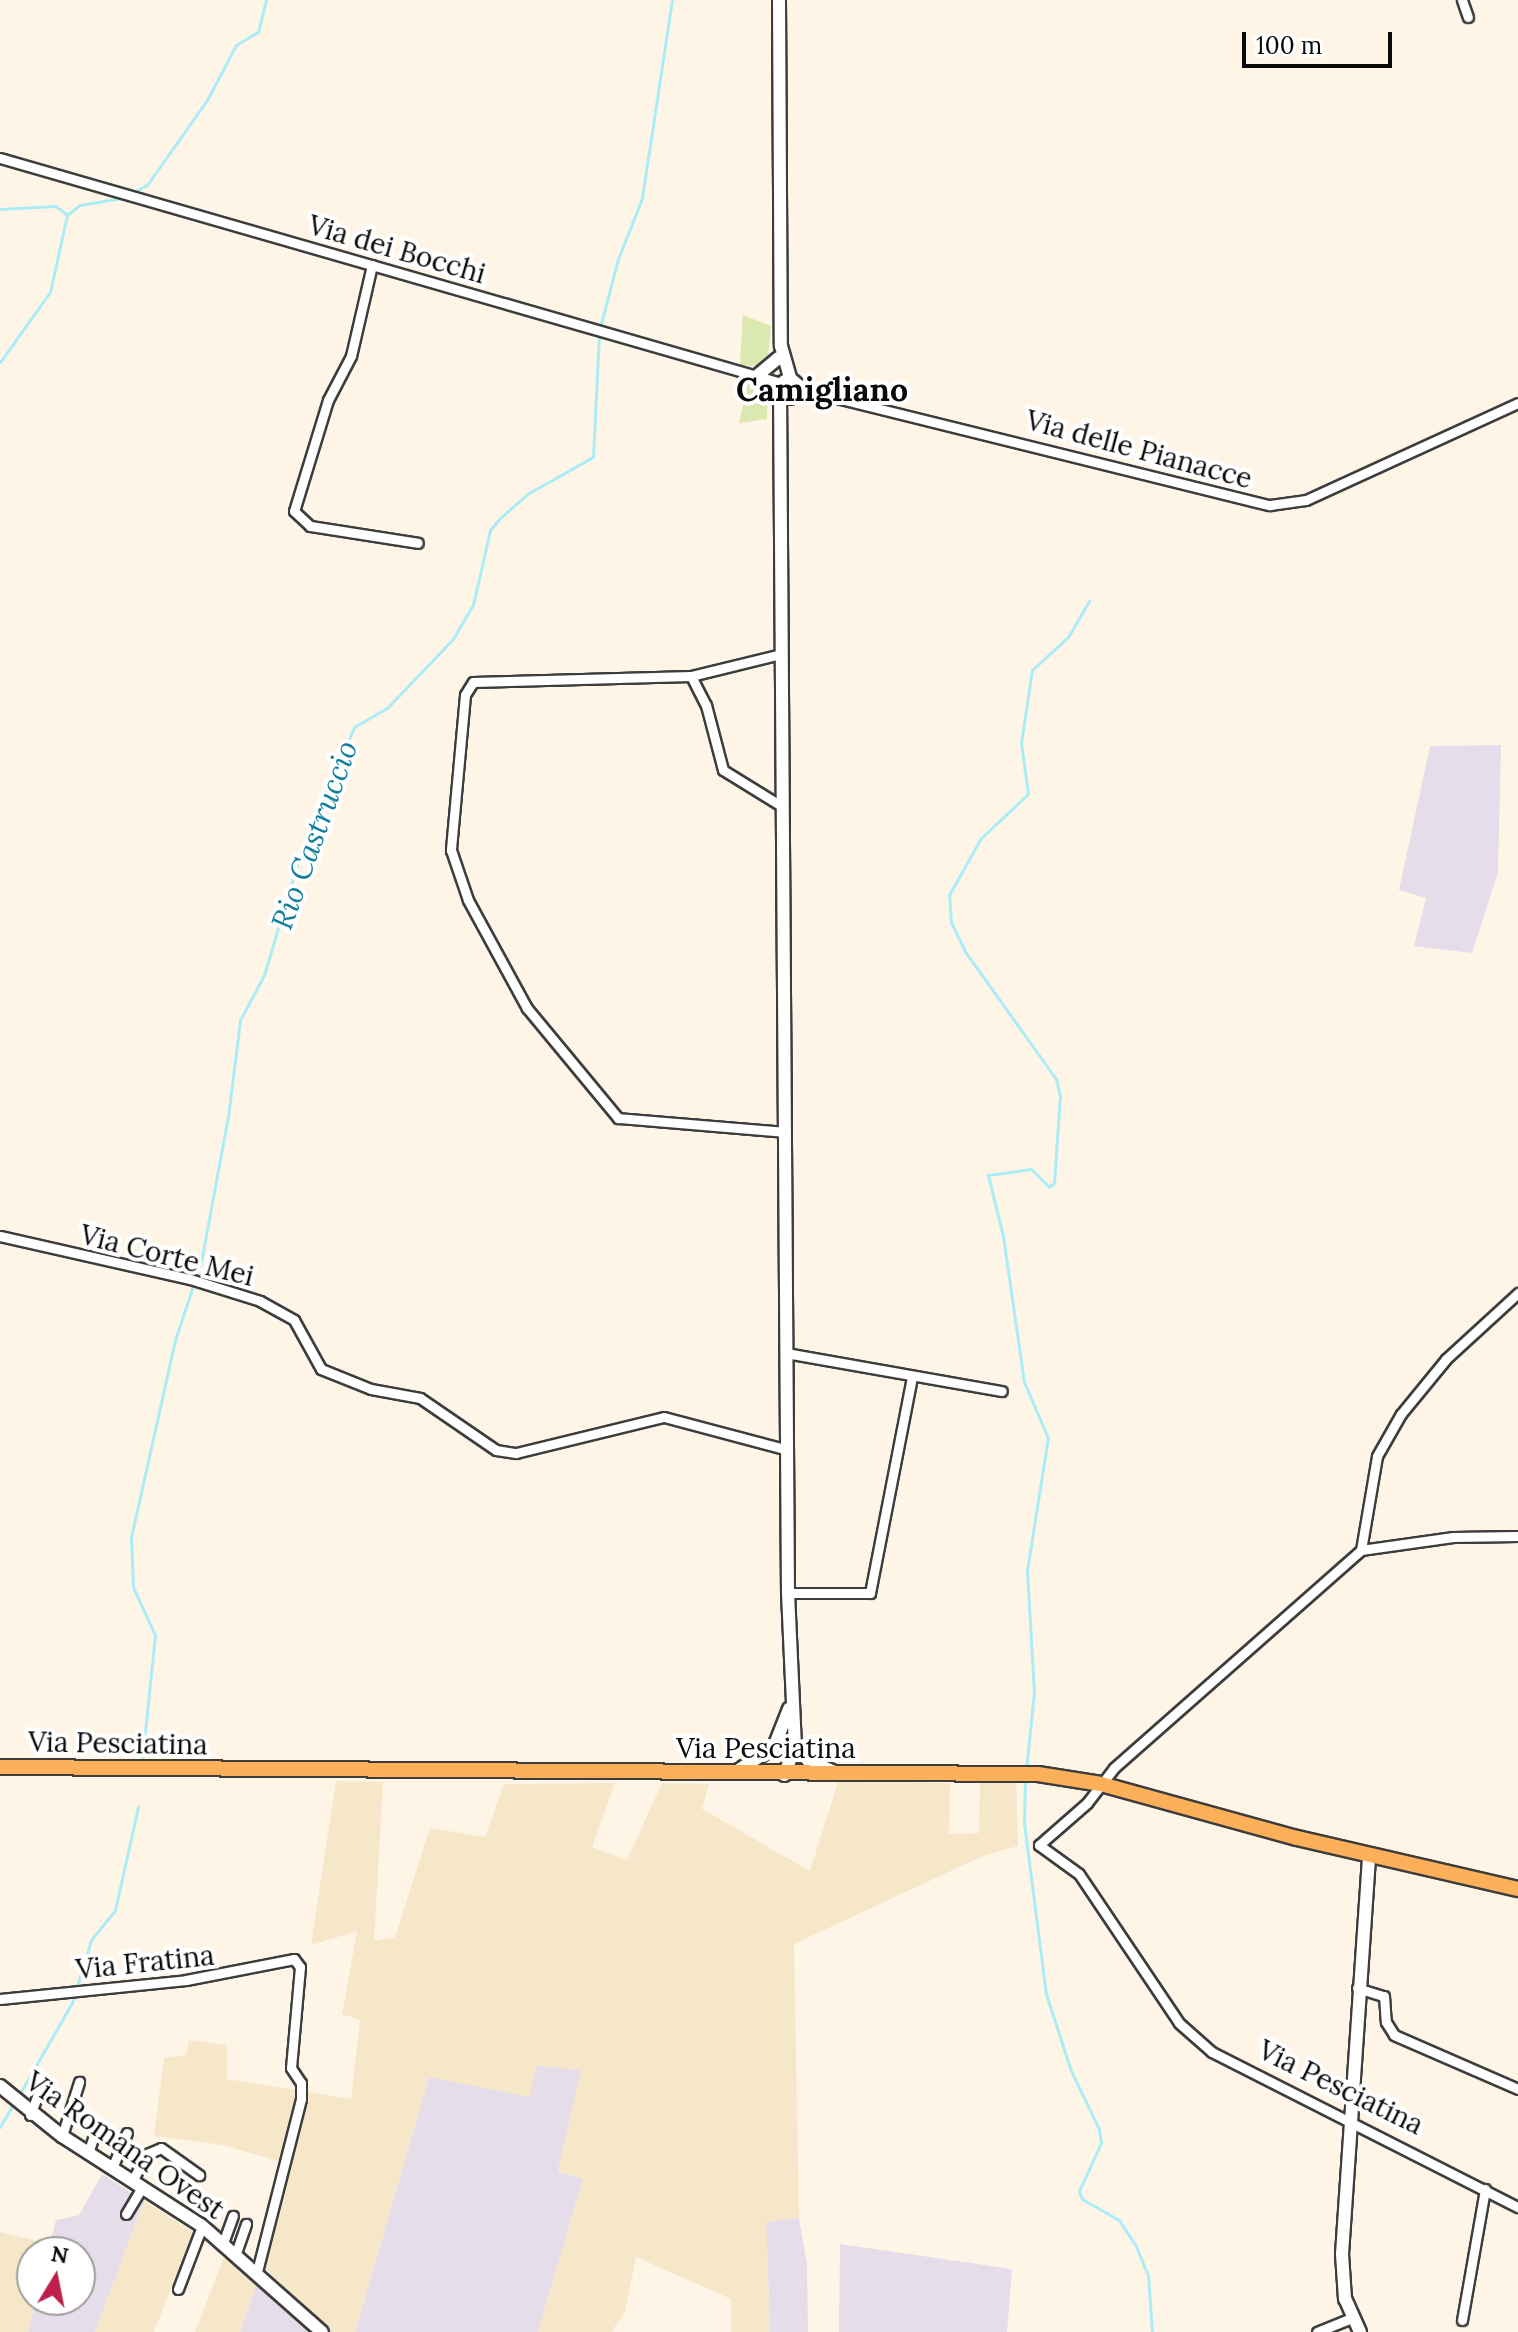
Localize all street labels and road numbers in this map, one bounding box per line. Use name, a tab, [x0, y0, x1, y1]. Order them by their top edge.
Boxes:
street label: Via dei Bocchi	[305, 208, 489, 290]
street label: Via delle Pianacce	[1022, 403, 1256, 495]
street label: Via Corte Mei	[77, 1217, 257, 1293]
street label: Via Pesciatina	[28, 1725, 208, 1761]
street label: Via Pesciatina	[676, 1731, 856, 1765]
street label: Via Fratina	[74, 1938, 216, 1986]
street label: Via Pesciatina	[1253, 2033, 1429, 2141]
street label: Via Romana Ovest	[19, 2064, 231, 2226]

